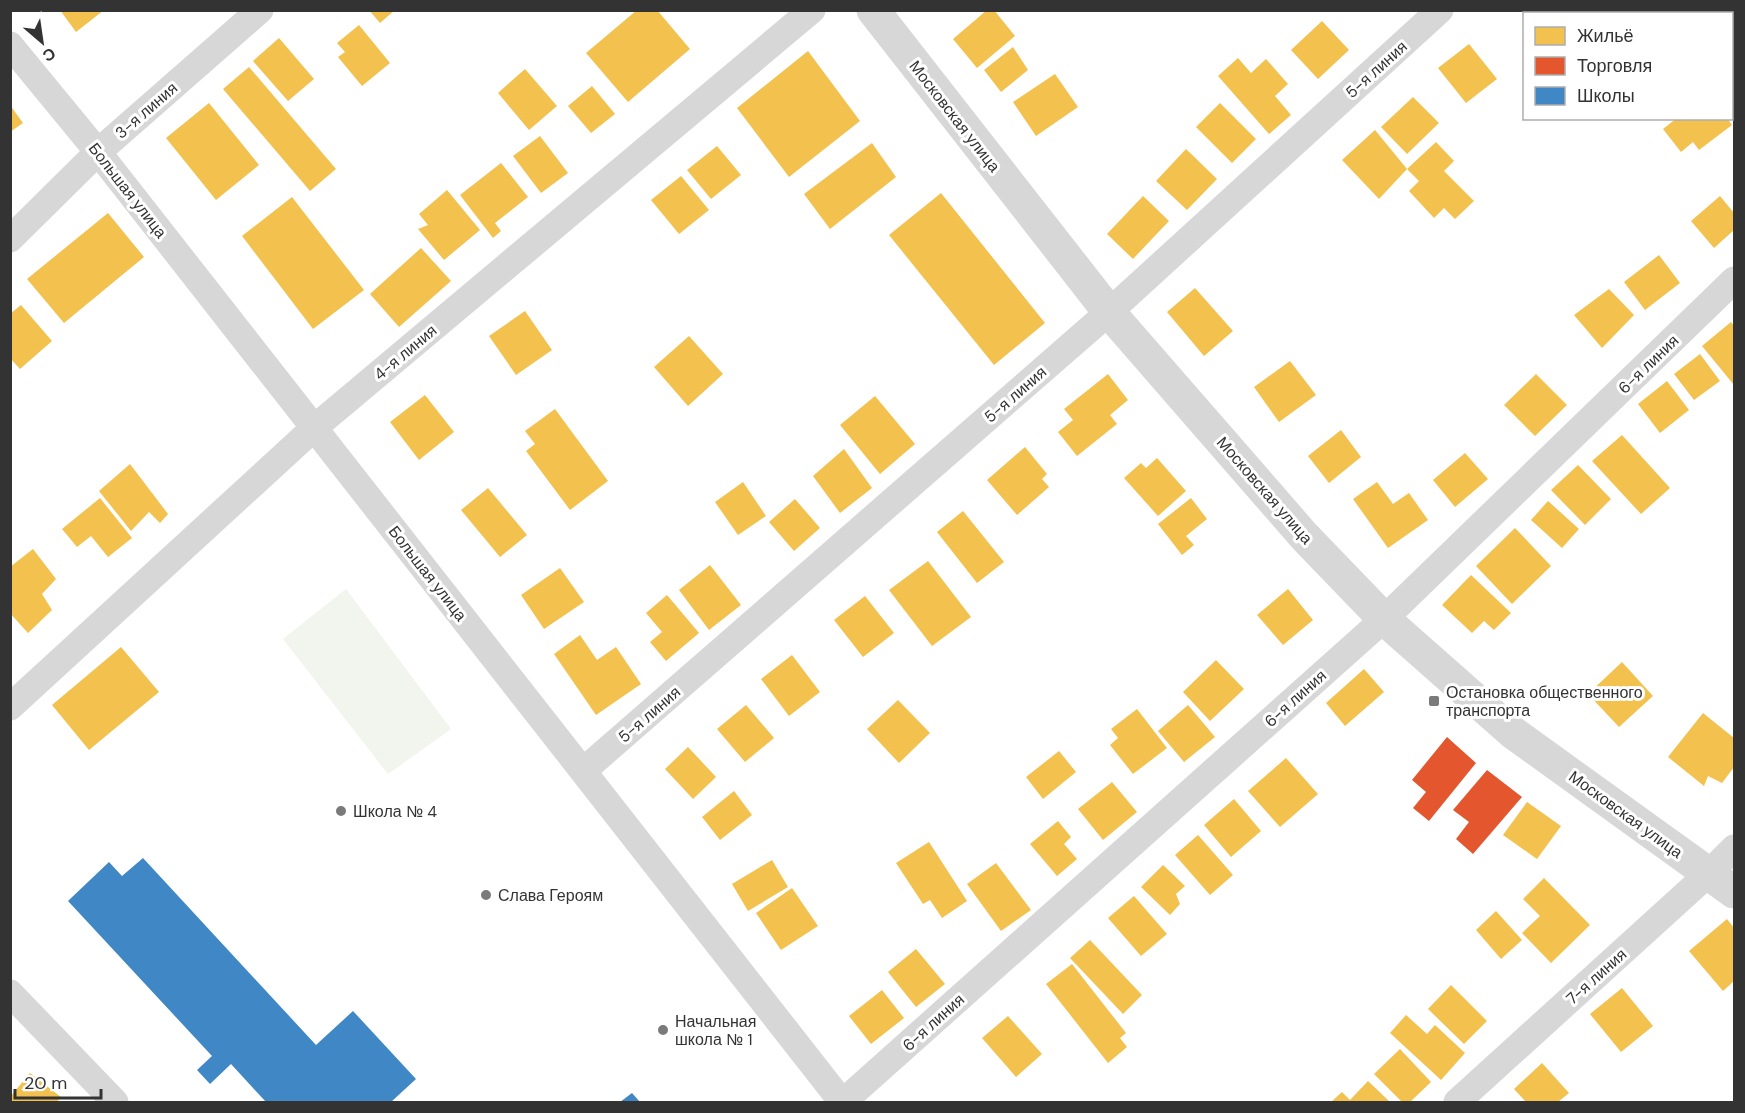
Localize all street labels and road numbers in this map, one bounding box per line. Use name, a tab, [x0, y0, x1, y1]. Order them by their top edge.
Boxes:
street label: 5-я линия	[1341, 36, 1412, 103]
street label: Московская улица	[904, 56, 1005, 176]
street label: 3-я линия	[111, 78, 182, 143]
street label: Большая улица	[84, 138, 171, 242]
street label: 4-я линия	[369, 320, 441, 385]
street label: 6-я линия	[1614, 330, 1683, 398]
street label: 5-я линия	[980, 362, 1051, 427]
street label: Московская улица	[1212, 432, 1317, 549]
street label: Большая улица	[384, 521, 471, 625]
street label: 6-я линия	[1260, 665, 1331, 732]
street label: 5-я линия	[614, 682, 685, 747]
street label: Московская улица	[1565, 766, 1687, 863]
street label: 7-я линия	[1562, 944, 1631, 1009]
street label: 6-я линия	[898, 989, 969, 1056]

